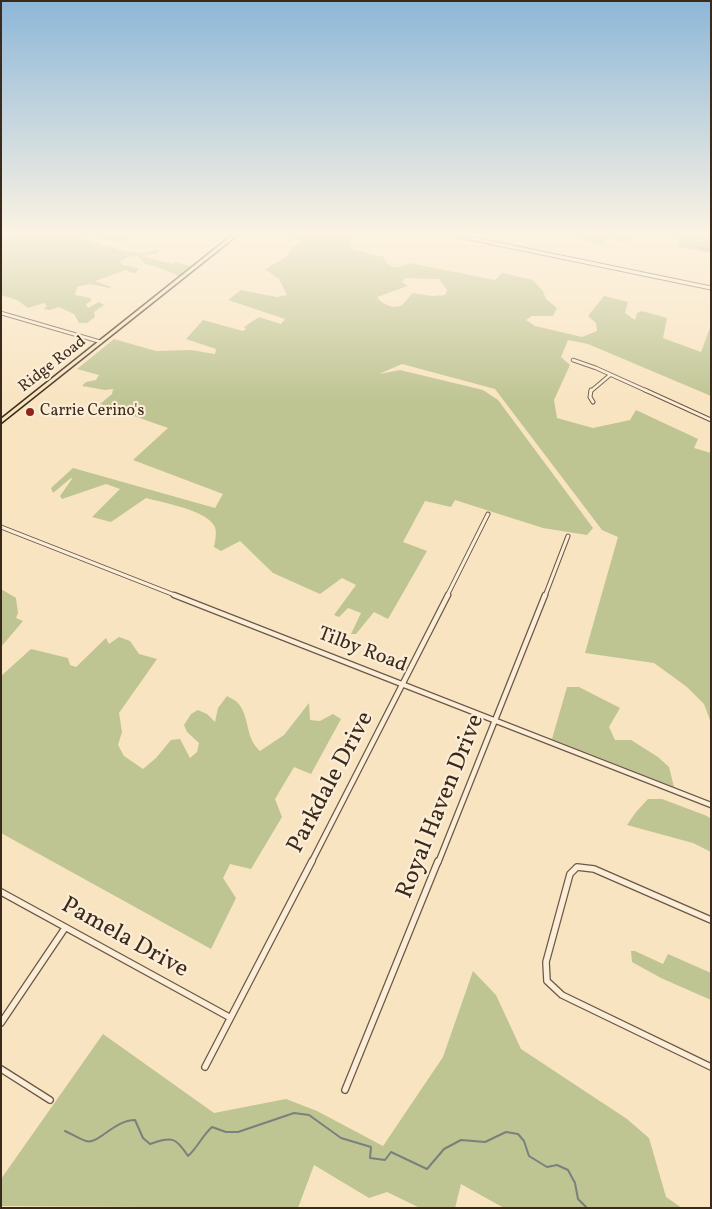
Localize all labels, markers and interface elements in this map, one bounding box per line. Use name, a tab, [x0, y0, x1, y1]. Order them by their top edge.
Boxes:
street label: Ridge Road	[16, 333, 90, 397]
place label: Carrie Cerino's	[40, 402, 144, 422]
marker: Carrie Cerino's	[24, 406, 36, 418]
street label: Tilby Road	[314, 623, 410, 679]
street label: Parkdale Drive	[283, 707, 381, 859]
street label: Royal Haven Drive	[392, 711, 492, 903]
street label: Pamela Drive	[55, 892, 193, 986]

